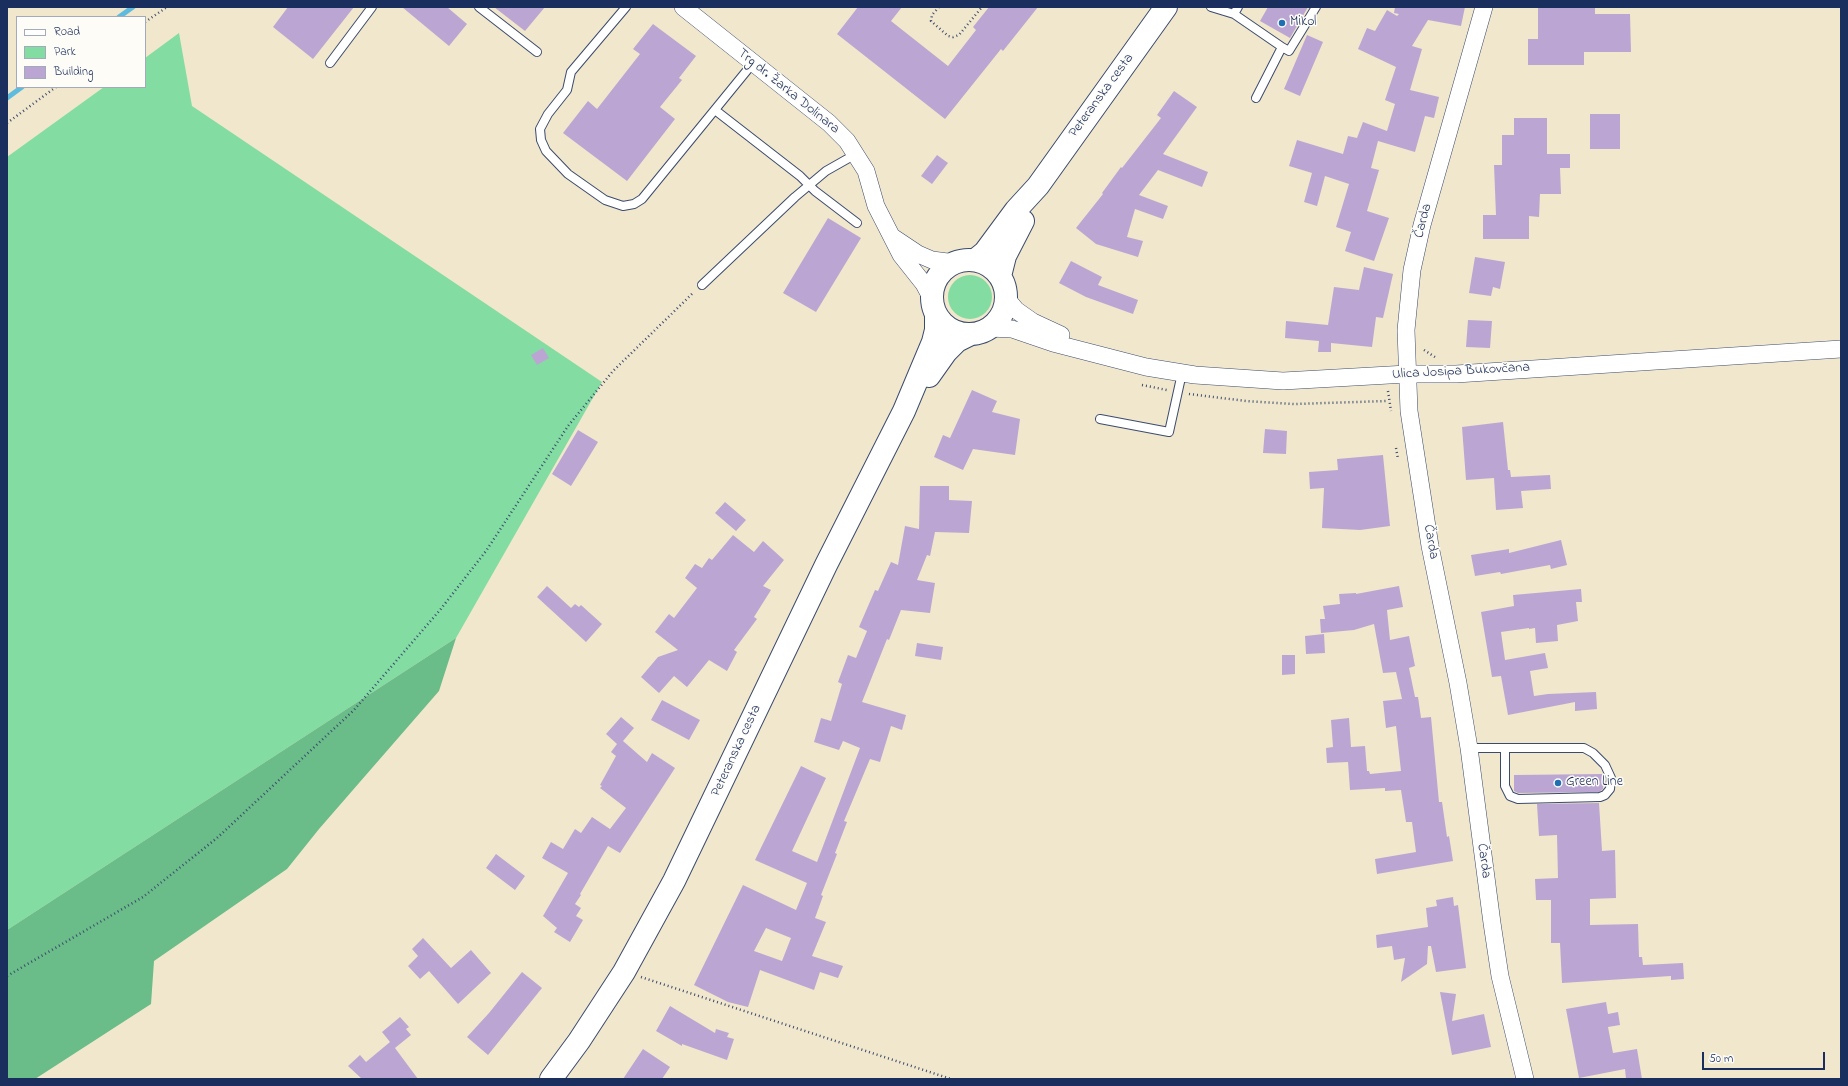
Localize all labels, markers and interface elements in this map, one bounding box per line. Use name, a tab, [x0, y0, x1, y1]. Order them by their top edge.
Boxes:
place label: Mikol	[1290, 15, 1316, 31]
legend	[16, 16, 146, 88]
marker: Mikol	[1277, 18, 1287, 28]
text: Road	[54, 23, 80, 41]
text: Park	[54, 43, 76, 61]
street label: Trg dr. Žarka Dolinara	[734, 46, 842, 138]
street label: Peteranska cesta	[1066, 51, 1138, 141]
text: Building	[54, 63, 93, 81]
street label: Čarda	[1412, 202, 1436, 240]
street label: Ulica Josipa Bukovčana	[1392, 360, 1530, 384]
street label: Čarda	[1419, 523, 1441, 561]
street label: Peteranska cesta	[708, 702, 766, 800]
place label: Green Line	[1566, 775, 1623, 791]
marker: Green Line	[1553, 778, 1563, 788]
street label: Čarda	[1472, 842, 1494, 880]
scale bar	[1704, 1044, 1827, 1070]
text: 50 m	[1709, 1050, 1733, 1068]

